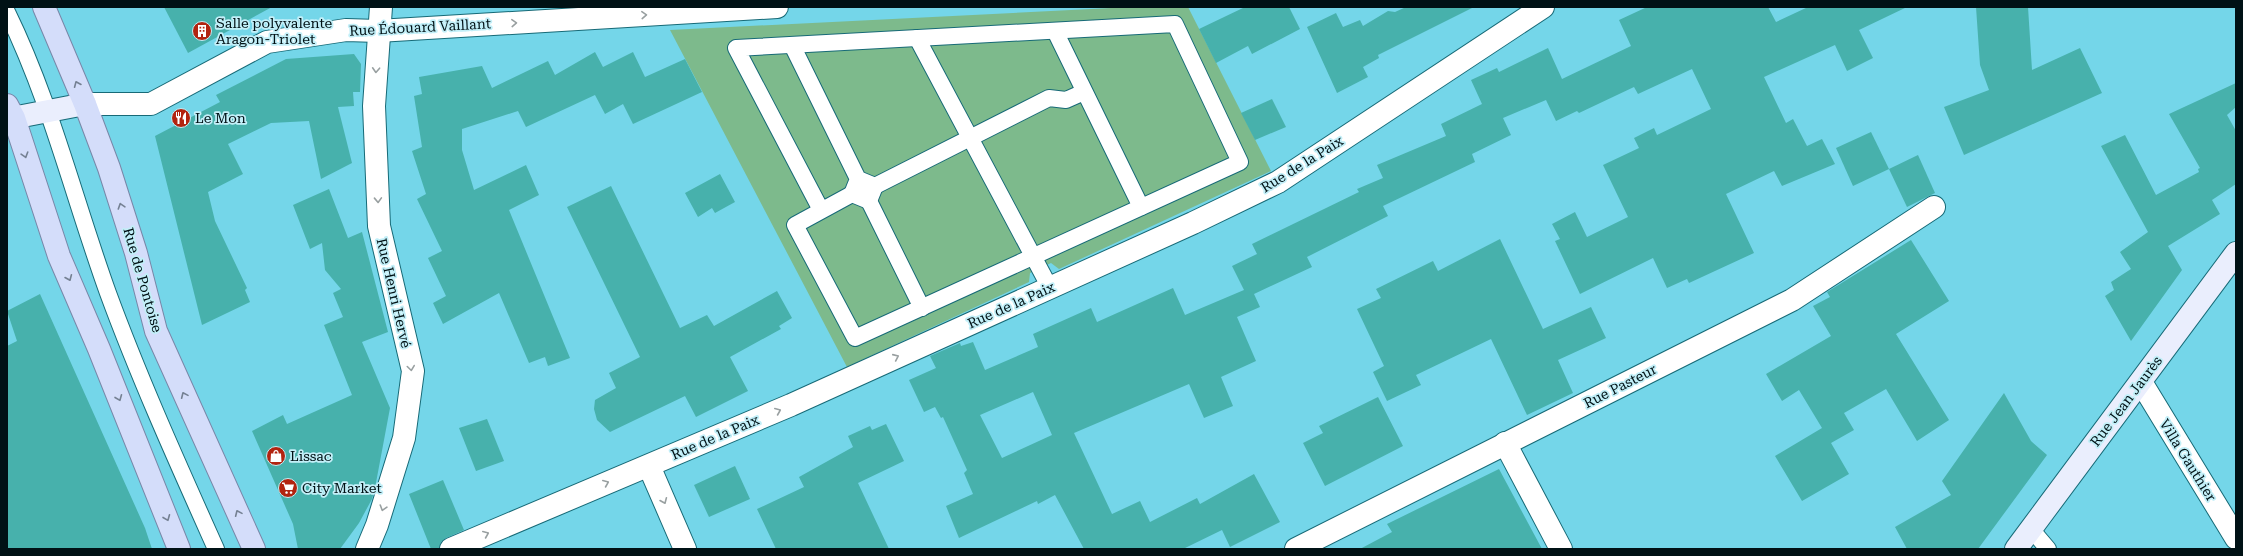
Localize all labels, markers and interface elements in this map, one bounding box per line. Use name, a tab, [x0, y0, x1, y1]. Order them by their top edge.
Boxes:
one-way arrow	[641, 11, 647, 20]
place label: Salle polyvalente Aragon-Triolet	[216, 15, 332, 47]
street label: Rue Édouard Vaillant	[349, 15, 491, 39]
one-way arrow	[511, 19, 517, 27]
building icon: Salle polyvalente Aragon-Triolet	[191, 20, 213, 42]
one-way arrow	[371, 67, 380, 73]
one-way arrow	[74, 80, 82, 88]
restaurant icon: Le Mon	[170, 107, 192, 129]
place label: Le Mon	[195, 110, 246, 126]
street label: Rue de la Paix	[1258, 132, 1346, 196]
one-way arrow	[20, 152, 29, 159]
one-way arrow	[374, 197, 382, 203]
one-way arrow	[118, 202, 126, 209]
street label: Rue de Pontoise	[120, 226, 166, 335]
street label: Rue Henri Hervé	[374, 237, 414, 350]
one-way arrow	[64, 273, 72, 281]
street label: Rue de la Paix	[965, 279, 1057, 331]
street label: Rue Jean Jaurès	[2087, 353, 2165, 449]
one-way arrow	[892, 354, 899, 362]
street label: Rue Pasteur	[1581, 361, 1659, 411]
one-way arrow	[406, 365, 415, 371]
one-way arrow	[181, 391, 189, 398]
one-way arrow	[114, 394, 122, 401]
one-way arrow	[773, 408, 781, 416]
street label: Rue de la Paix	[669, 411, 761, 463]
street label: Villa Gauthier	[2156, 416, 2220, 504]
shop icon: Lissac	[265, 445, 287, 467]
place label: Lissac	[290, 448, 332, 464]
supermarket icon: City Market	[277, 477, 299, 499]
place label: City Market	[302, 480, 382, 496]
one-way arrow	[603, 480, 610, 488]
one-way arrow	[660, 498, 668, 505]
one-way arrow	[379, 505, 387, 512]
one-way arrow	[235, 510, 243, 518]
one-way arrow	[162, 514, 170, 522]
one-way arrow	[482, 531, 490, 539]

